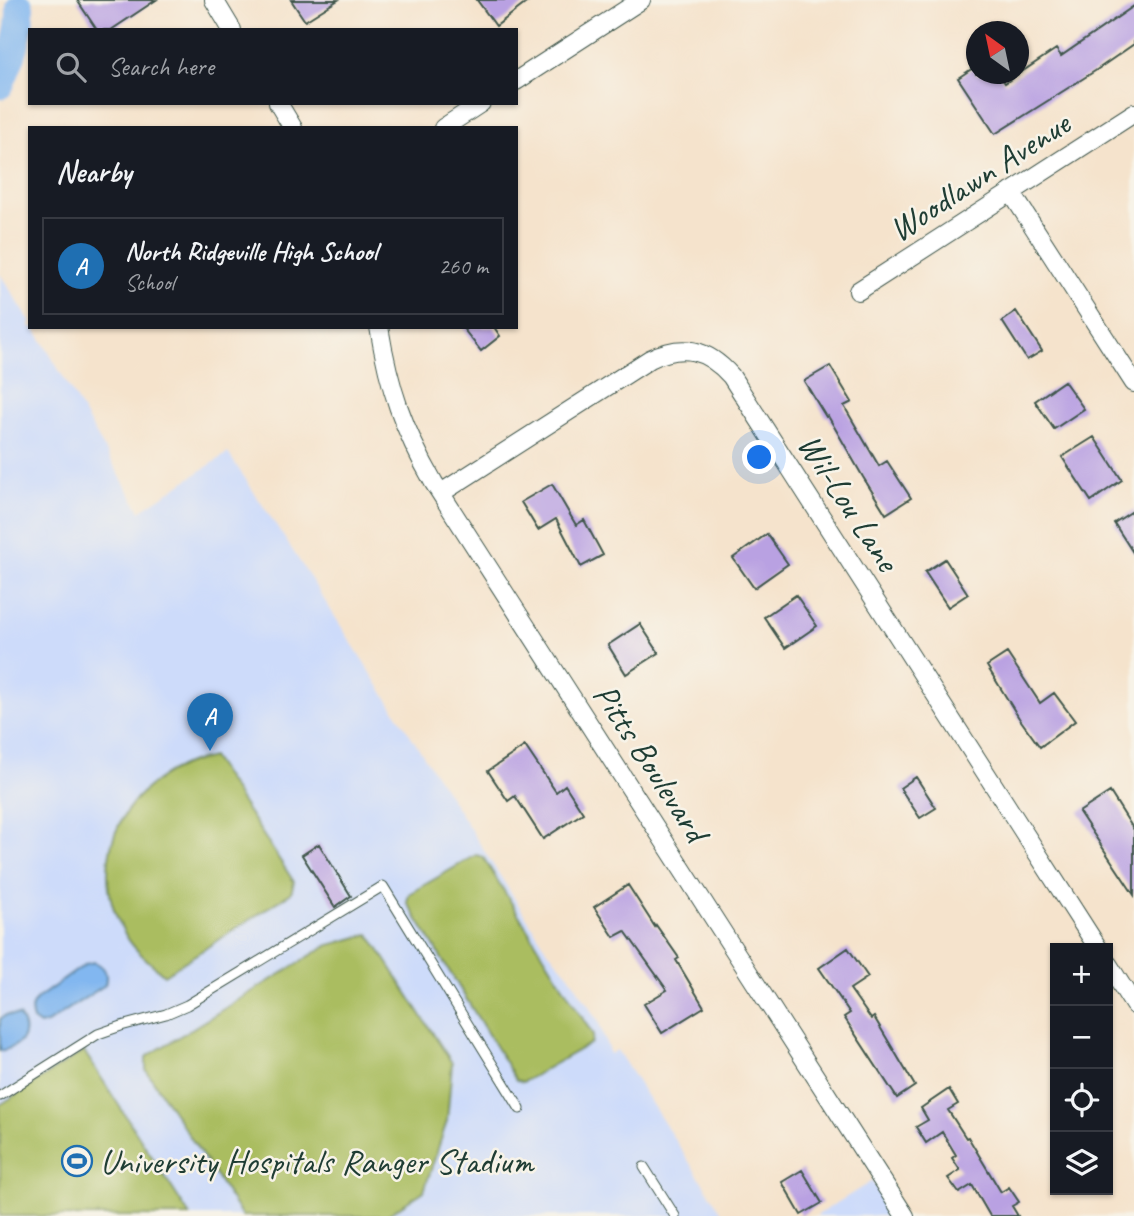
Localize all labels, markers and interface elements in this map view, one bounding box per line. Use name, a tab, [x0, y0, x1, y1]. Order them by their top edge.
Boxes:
north arrow	[966, 21, 1029, 84]
search box	[28, 28, 518, 105]
icon: search	[52, 48, 90, 86]
text: Search here	[108, 50, 214, 83]
street label: Woodlawn Avenue	[880, 100, 1080, 252]
text: Nearby	[56, 153, 132, 191]
text: North Ridgeville High School	[125, 235, 377, 268]
text: A	[75, 252, 87, 281]
text: 260 m	[439, 252, 488, 281]
text: School	[125, 268, 174, 297]
street label: Wil-Lou Lane	[787, 425, 911, 582]
your location	[742, 440, 776, 474]
street label: Pitts Boulevard	[583, 675, 721, 854]
pin: A	[187, 693, 233, 751]
map controls	[1050, 943, 1113, 1195]
button: +	[1050, 943, 1113, 1006]
button: −	[1050, 1006, 1113, 1069]
button: locate	[1050, 1069, 1113, 1132]
button: layers	[1050, 1132, 1113, 1195]
place label: University Hospitals Ranger Stadium	[100, 1139, 536, 1184]
sports icon: University Hospitals Ranger Stadium	[60, 1144, 94, 1178]

